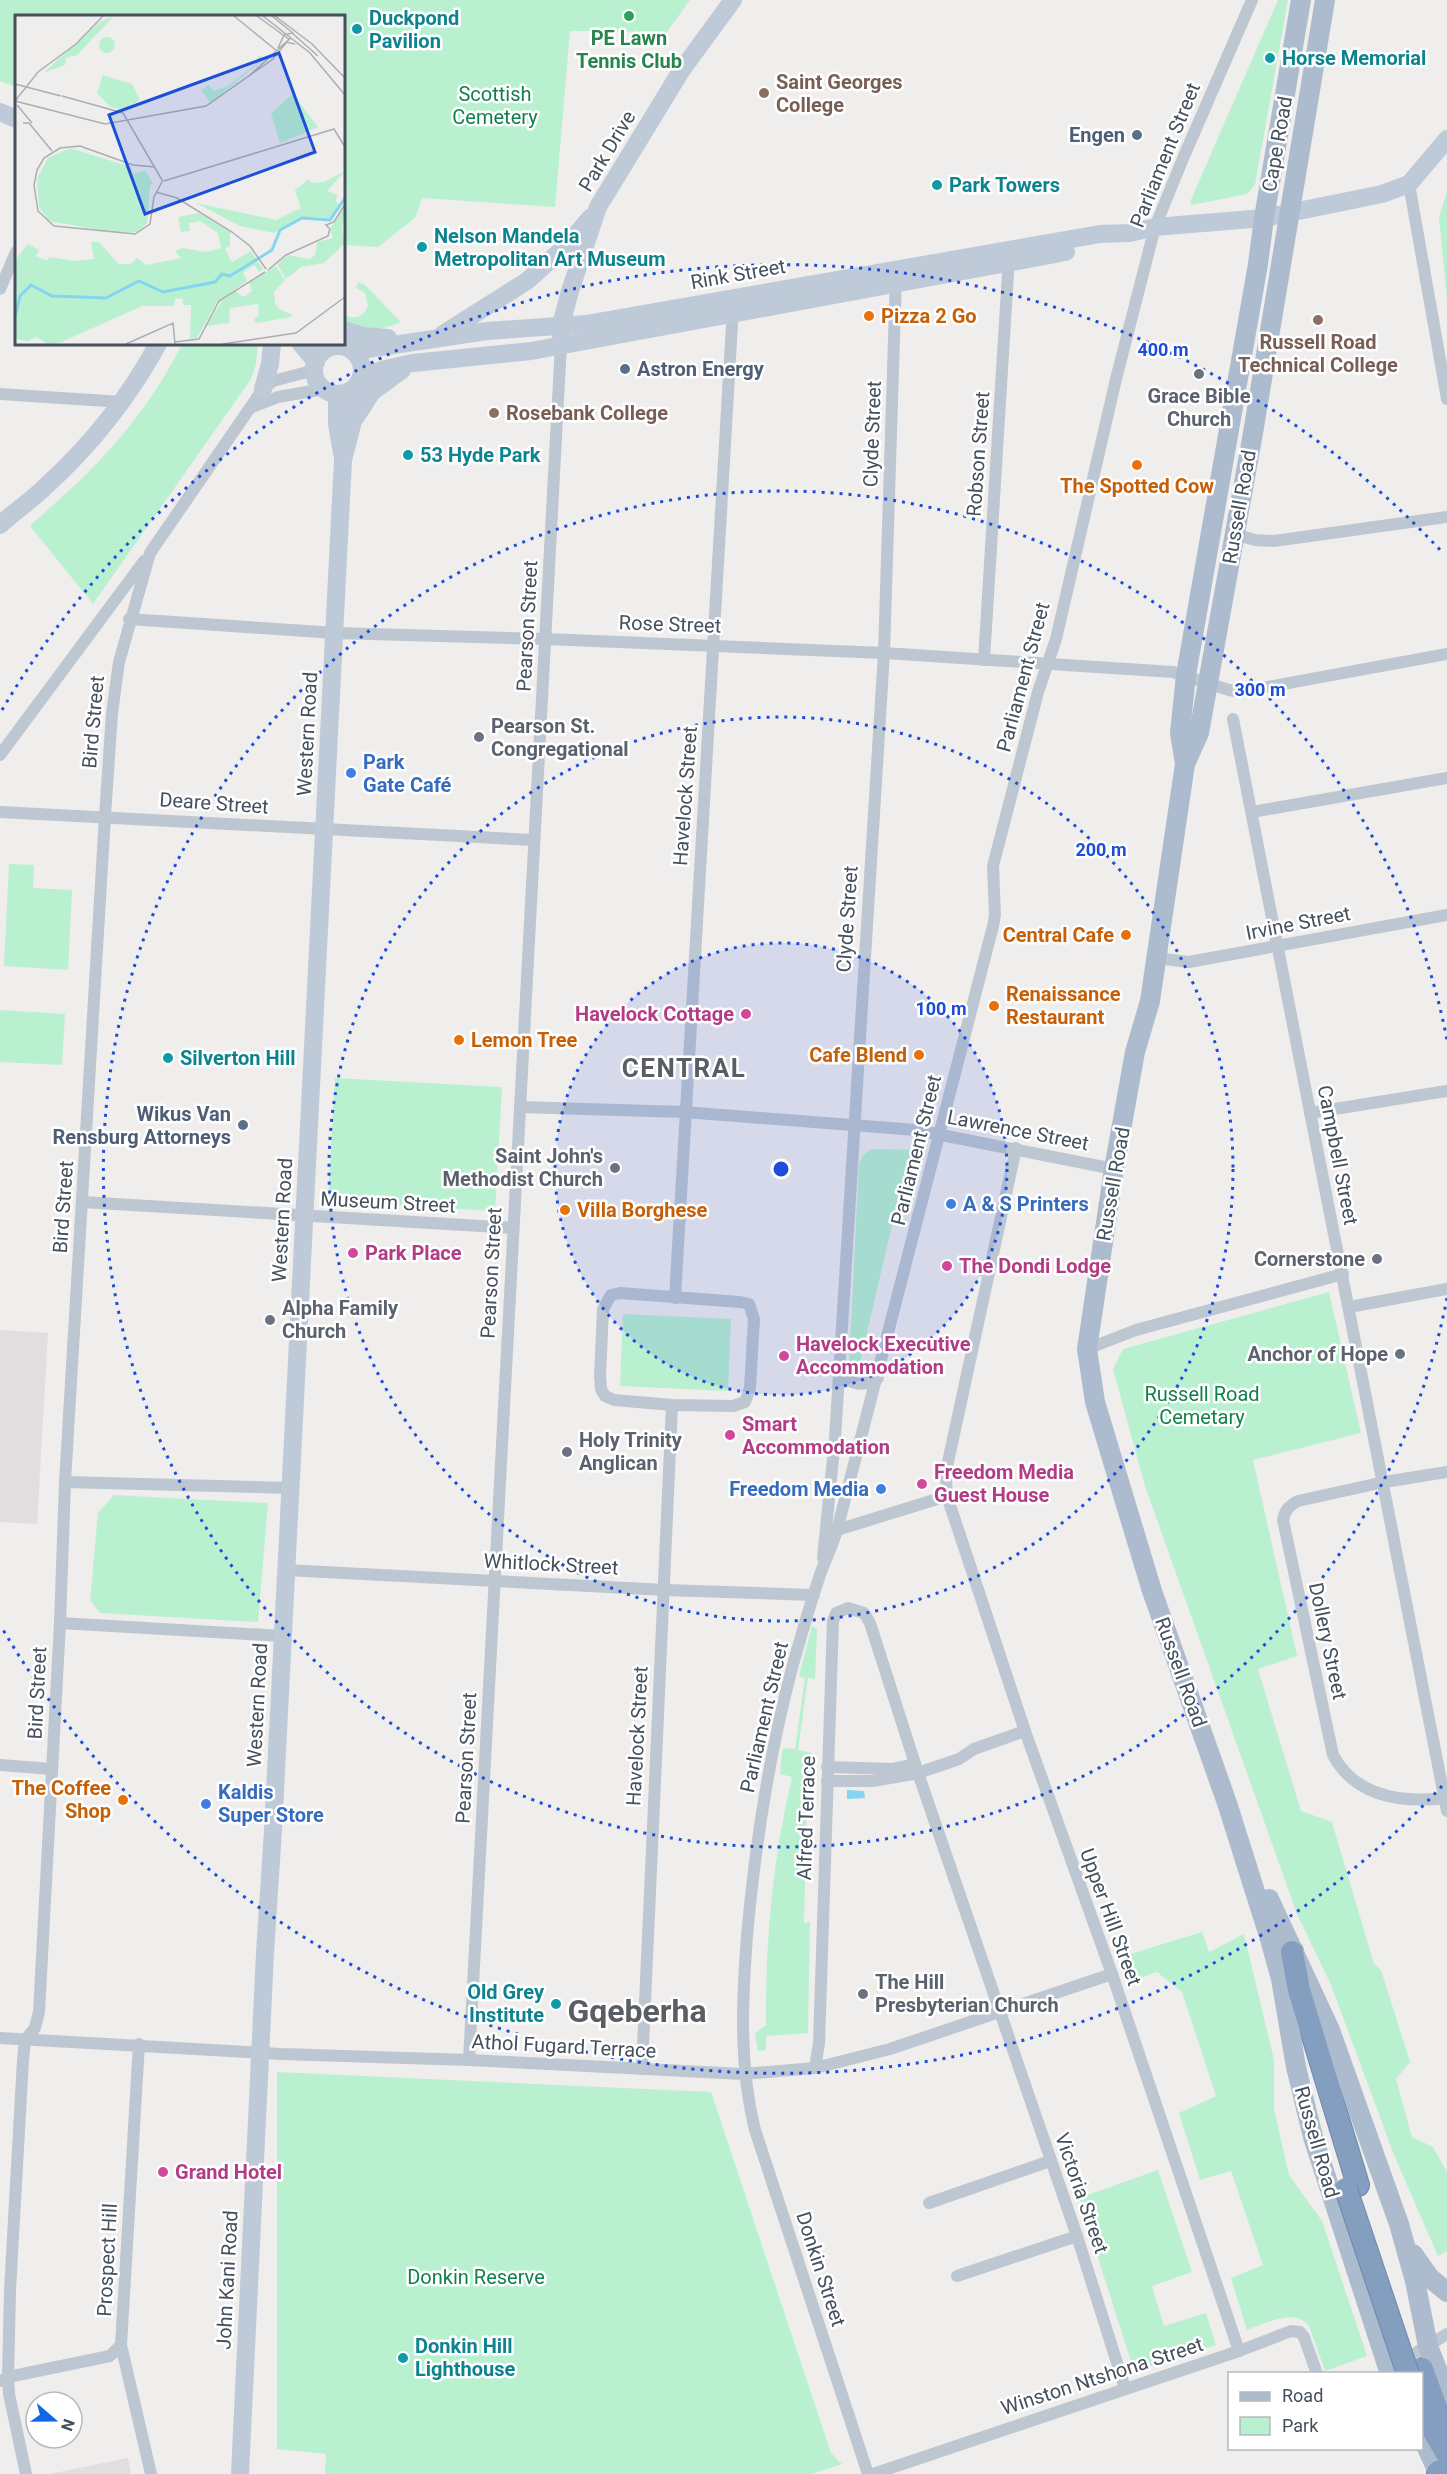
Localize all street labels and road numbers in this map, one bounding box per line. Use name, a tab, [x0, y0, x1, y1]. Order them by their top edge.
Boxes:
street label: Parliament Street	[1125, 79, 1205, 231]
street label: Cape Road	[1257, 94, 1297, 194]
street label: Park Drive	[573, 106, 641, 196]
street label: Rink Street	[689, 254, 787, 294]
street label: Clyde Street	[858, 380, 886, 488]
street label: Robson Street	[962, 391, 994, 517]
street label: Russell Road	[1217, 448, 1261, 566]
street label: Pearson Street	[512, 560, 542, 692]
street label: Parliament Street	[991, 599, 1055, 755]
street label: Rose Street	[618, 610, 722, 638]
street label: Western Road	[292, 671, 322, 797]
street label: Bird Street	[77, 675, 109, 769]
street label: Havelock Street	[668, 725, 702, 867]
street label: Deare Street	[159, 787, 269, 819]
street label: Clyde Street	[831, 865, 863, 973]
street label: Irvine Street	[1244, 901, 1352, 945]
street label: Parliament Street	[886, 1072, 946, 1228]
street label: Campbell Street	[1313, 1083, 1363, 1227]
street label: Lawrence Street	[945, 1105, 1091, 1155]
street label: Russell Road	[1091, 1125, 1135, 1243]
street label: Western Road	[267, 1157, 297, 1283]
street label: Bird Street	[48, 1160, 78, 1254]
street label: Museum Street	[320, 1186, 456, 1218]
street label: Pearson Street	[476, 1207, 506, 1339]
street label: Whitlock Street	[483, 1548, 619, 1580]
street label: Dollery Street	[1304, 1580, 1352, 1702]
street label: Russell Road	[1150, 1614, 1212, 1730]
street label: Parliament Street	[735, 1639, 793, 1795]
street label: Western Road	[242, 1642, 272, 1768]
street label: Bird Street	[23, 1646, 51, 1740]
street label: Havelock Street	[621, 1666, 653, 1806]
street label: Pearson Street	[451, 1692, 481, 1824]
street label: Alfred Terrace	[792, 1755, 820, 1881]
street label: Upper Hill Street	[1075, 1845, 1147, 1989]
street label: Athol Fugard Terrace	[471, 2029, 657, 2063]
street label: Russell Road	[1290, 2083, 1344, 2201]
street label: Victoria Street	[1050, 2129, 1114, 2257]
street label: Prospect Hill	[92, 2203, 122, 2317]
street label: Donkin Street	[791, 2209, 851, 2329]
street label: John Kani Road	[211, 2210, 243, 2350]
street label: Winston Ntshona Street	[998, 2332, 1206, 2420]

